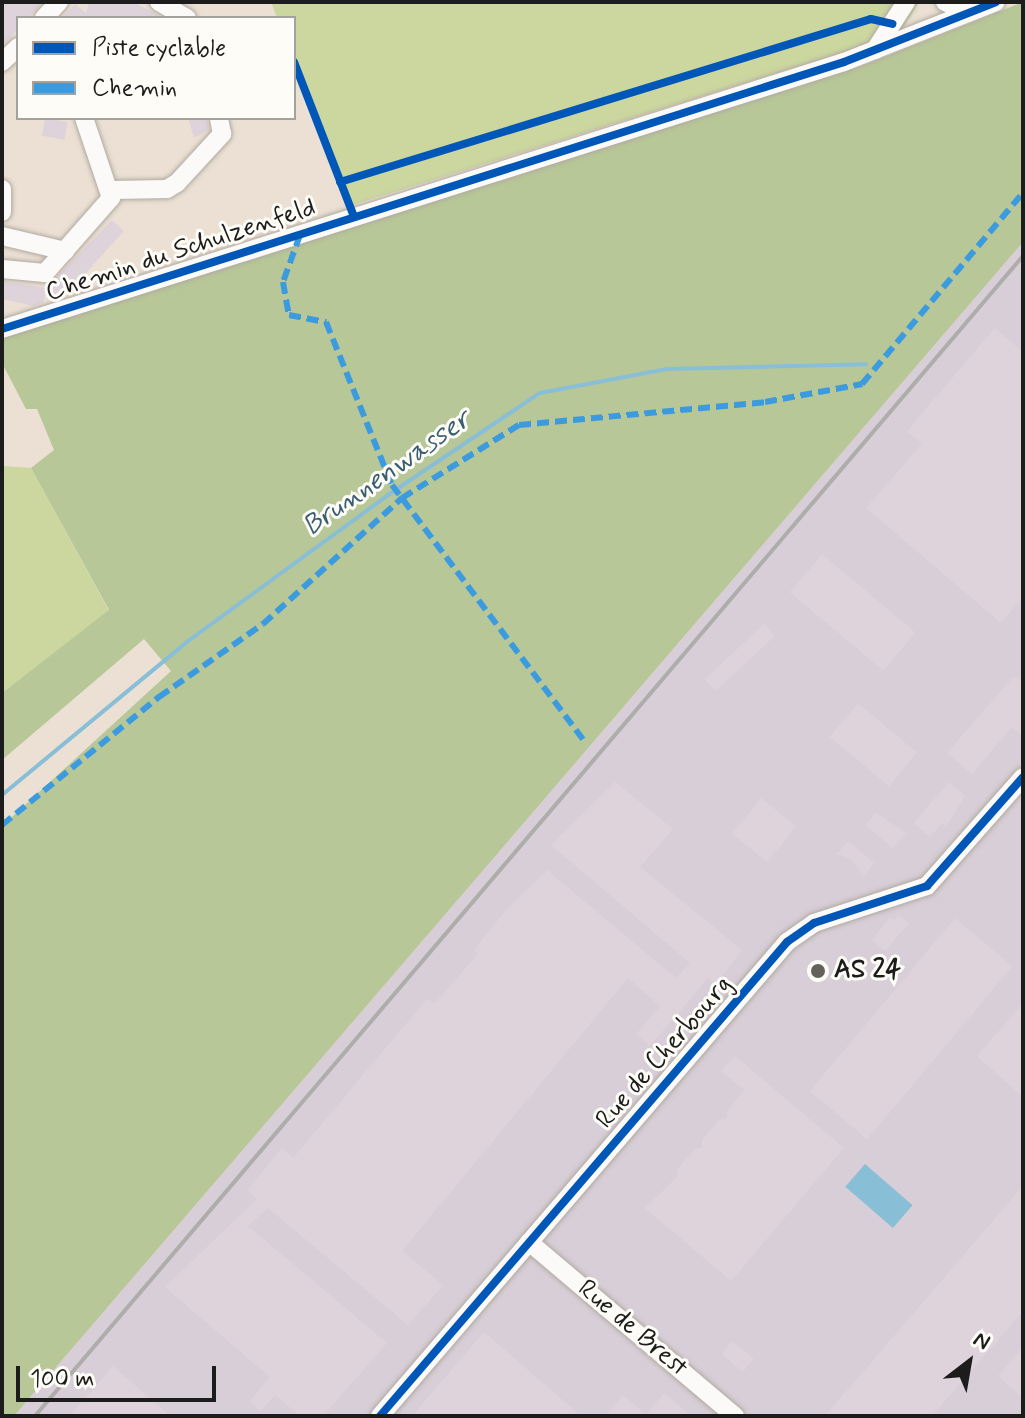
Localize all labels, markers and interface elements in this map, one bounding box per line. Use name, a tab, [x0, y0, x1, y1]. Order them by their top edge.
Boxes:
legend	[16, 16, 296, 120]
text: Piste cyclable	[92, 33, 226, 64]
text: Chemin	[92, 73, 177, 104]
street label: Chemin du Schulzenfeld	[44, 193, 318, 309]
water label: Brunnenwasser	[297, 404, 477, 544]
place label: AS 24	[834, 955, 901, 987]
marker: AS 24	[809, 962, 827, 980]
street label: Rue de Cherbourg	[589, 969, 741, 1137]
street label: Rue de Brest	[571, 1274, 693, 1384]
north arrow	[929, 1322, 1009, 1402]
text: N	[968, 1326, 995, 1357]
scale bar	[20, 1350, 220, 1400]
text: 100 m	[30, 1364, 94, 1395]

